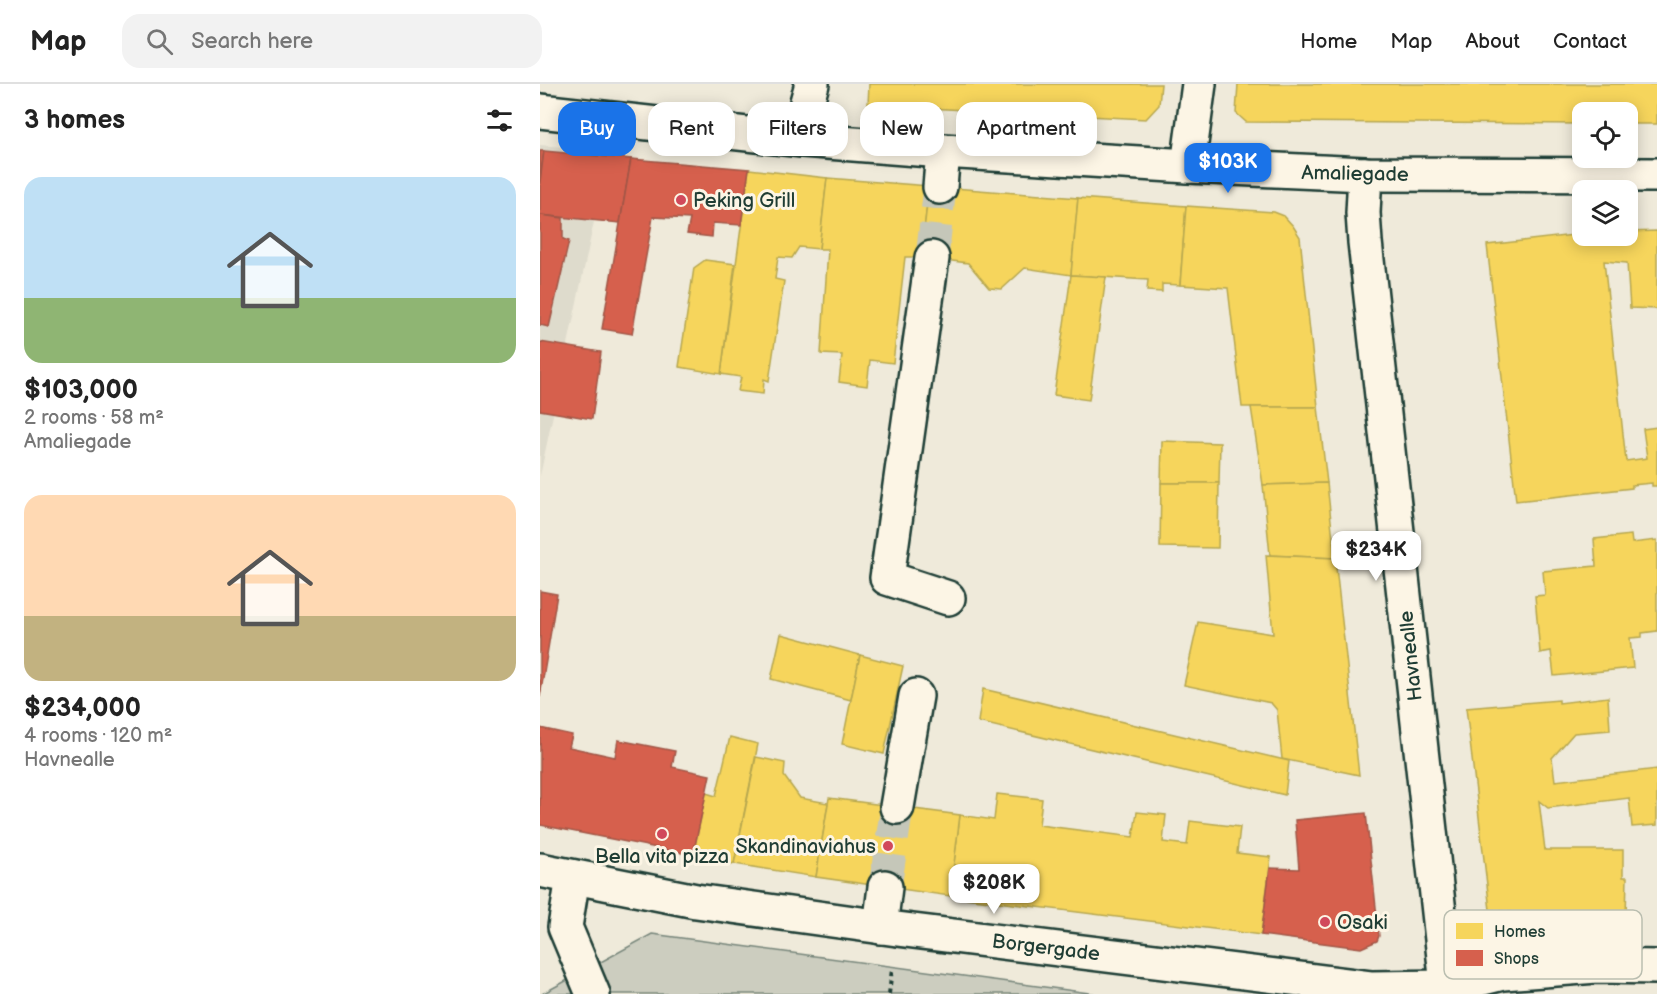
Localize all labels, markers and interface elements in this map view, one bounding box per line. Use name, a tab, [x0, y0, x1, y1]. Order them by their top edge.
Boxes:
search box	[122, 14, 542, 68]
text: Map	[30, 25, 86, 58]
icon: search	[143, 25, 176, 58]
text: Search here	[191, 28, 313, 55]
text: Home	[1300, 29, 1357, 54]
text: Map	[1390, 29, 1432, 54]
text: About	[1465, 29, 1520, 54]
text: Contact	[1553, 29, 1627, 54]
chip: Buy	[558, 102, 636, 156]
chip: Rent	[648, 102, 735, 156]
chip: Filters	[747, 102, 848, 156]
chip: New	[860, 102, 944, 156]
chip: Apartment	[956, 102, 1097, 156]
map controls	[1572, 102, 1638, 246]
button: locate	[1572, 102, 1638, 168]
icon: filters	[483, 104, 516, 137]
text: 3 homes	[24, 105, 125, 136]
pin: $103K	[1186, 143, 1270, 194]
text: $103K	[1198, 150, 1258, 174]
street label: Amaliegade	[1301, 161, 1409, 187]
button: layers	[1572, 180, 1638, 246]
place label: Peking Grill	[693, 189, 795, 213]
marker: Peking Grill	[674, 193, 688, 207]
icon: home	[216, 216, 324, 324]
text: $103,000	[24, 375, 138, 406]
text: 2 rooms · 58 m²	[24, 406, 164, 430]
text: Amaliegade	[24, 430, 131, 454]
pin: $234K	[1334, 531, 1418, 582]
icon: home	[216, 534, 324, 642]
text: $234K	[1345, 538, 1407, 562]
street label: Havnealle	[1394, 609, 1428, 702]
text: $234,000	[24, 693, 141, 724]
text: 4 rooms · 120 m²	[24, 724, 173, 748]
text: Havnealle	[24, 748, 115, 772]
marker: Bella vita pizza	[655, 827, 669, 841]
place label: Skandinaviahus	[736, 835, 876, 859]
marker: Skandinaviahus	[881, 839, 895, 853]
place label: Bella vita pizza	[595, 845, 729, 869]
pin: $208K	[952, 864, 1036, 915]
text: $208K	[963, 871, 1025, 895]
legend	[1444, 910, 1642, 979]
place label: Osaki	[1337, 911, 1388, 935]
marker: Osaki	[1318, 915, 1332, 929]
text: Homes	[1494, 923, 1546, 942]
street label: Borgergade	[991, 929, 1101, 967]
text: Shops	[1494, 950, 1539, 969]

